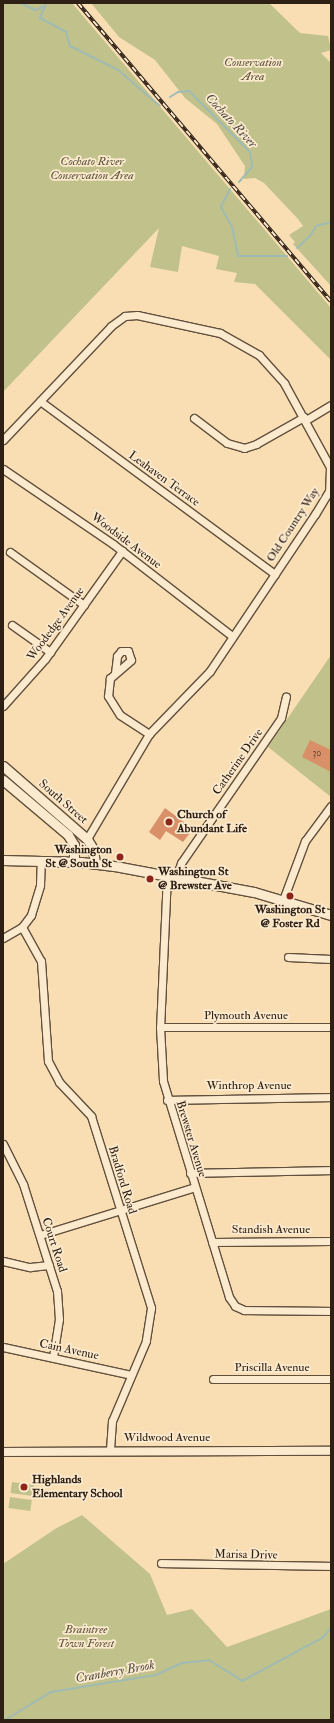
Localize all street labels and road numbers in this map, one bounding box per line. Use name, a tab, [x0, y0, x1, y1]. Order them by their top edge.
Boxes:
street label: Leahaven Terrace	[126, 448, 202, 510]
street label: Old Country Way	[264, 485, 322, 565]
street label: Woodside Avenue	[88, 510, 164, 572]
street label: Woodedge Avenue	[24, 584, 88, 664]
street label: Catherine Drive	[210, 726, 266, 798]
street label: South Street	[36, 777, 90, 827]
street label: Plymouth Avenue	[204, 1009, 288, 1023]
street label: Winthrop Avenue	[206, 1079, 292, 1093]
street label: Brewster Avenue	[173, 1099, 209, 1179]
street label: Bradford Road	[105, 1144, 139, 1216]
street label: Court Road	[38, 1216, 70, 1274]
street label: Standish Avenue	[232, 1223, 310, 1237]
street label: Cain Avenue	[38, 1337, 100, 1363]
street label: Priscilla Avenue	[234, 1361, 310, 1375]
street label: Wildwood Avenue	[124, 1431, 210, 1445]
street label: Marisa Drive	[214, 1547, 278, 1563]

